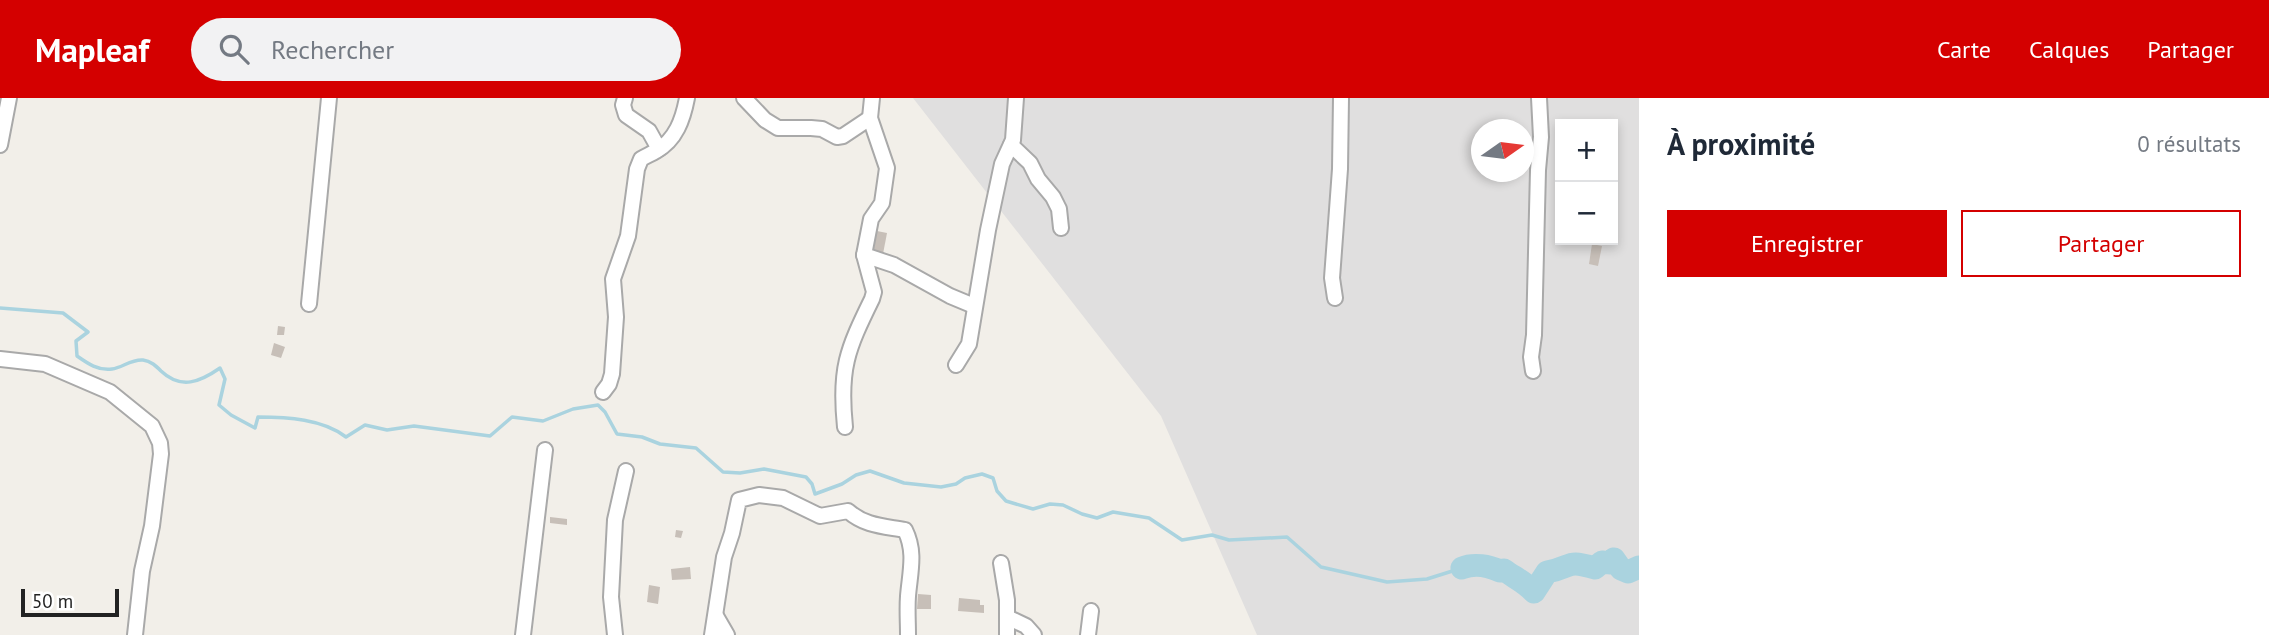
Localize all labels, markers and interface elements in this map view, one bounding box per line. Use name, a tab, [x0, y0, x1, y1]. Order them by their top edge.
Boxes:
search box	[191, 18, 681, 81]
text: Mapleaf	[35, 28, 149, 71]
icon: search	[215, 30, 253, 68]
text: Rechercher	[271, 33, 394, 66]
text: Carte	[1937, 34, 1991, 65]
text: Calques	[2029, 34, 2109, 65]
text: Partager	[2147, 34, 2234, 65]
north arrow	[1471, 119, 1534, 182]
map controls	[1555, 119, 1618, 245]
button: +	[1555, 119, 1618, 182]
text: À proximité	[1667, 124, 1815, 163]
text: 0 résultats	[2137, 129, 2241, 158]
button: −	[1555, 182, 1618, 245]
button: Enregistrer	[1667, 210, 1947, 277]
button: Partager	[1961, 210, 2241, 277]
scale bar	[21, 586, 119, 618]
text: 50 m	[32, 589, 73, 613]

